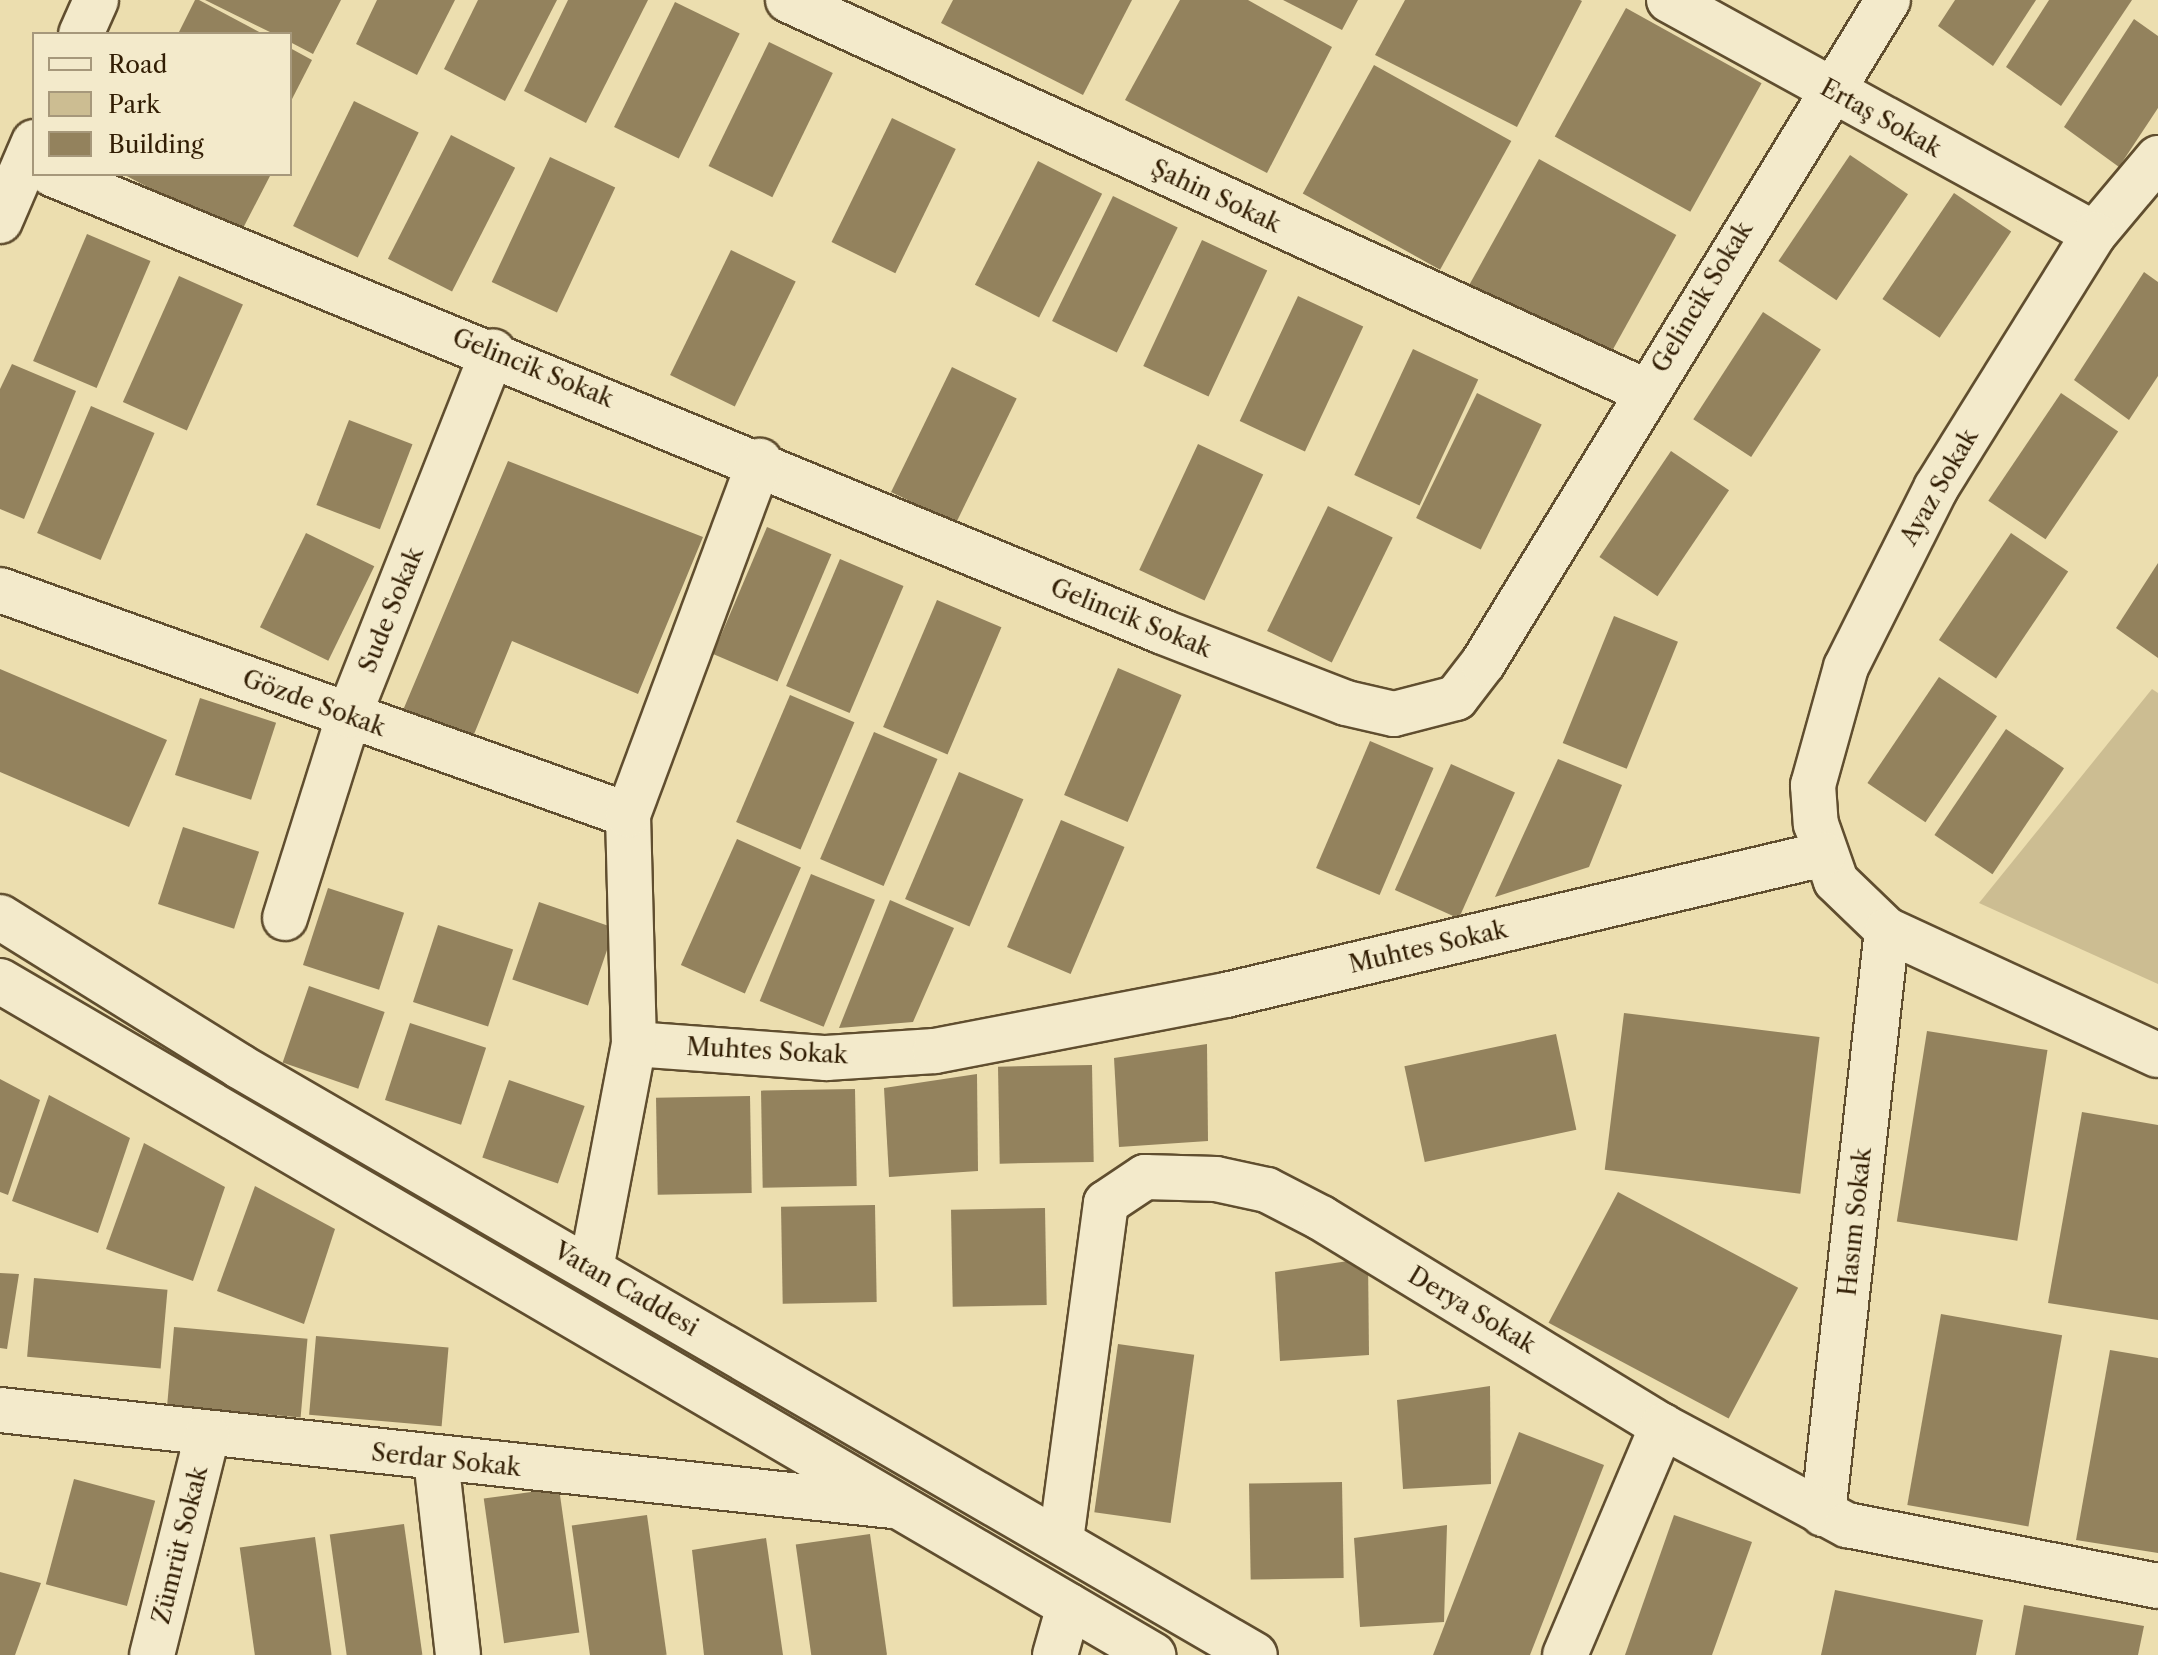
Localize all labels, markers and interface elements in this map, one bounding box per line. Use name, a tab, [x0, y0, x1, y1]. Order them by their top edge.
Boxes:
legend	[32, 32, 292, 176]
text: Road	[108, 50, 167, 79]
street label: Ertaş Sokak	[1816, 73, 1946, 163]
text: Park	[108, 90, 160, 119]
text: Building	[108, 130, 204, 159]
street label: Şahin Sokak	[1147, 153, 1285, 239]
street label: Gelincik Sokak	[1646, 216, 1758, 378]
street label: Gelincik Sokak	[448, 323, 618, 413]
street label: Ayaz Sokak	[1894, 424, 1984, 550]
street label: Sude Sokak	[353, 543, 429, 677]
street label: Gelincik Sokak	[1046, 573, 1216, 663]
street label: Gözde Sokak	[239, 664, 389, 742]
street label: Muhtes Sokak	[1346, 915, 1510, 979]
street label: Muhtes Sokak	[686, 1032, 848, 1070]
street label: Hasım Sokak	[1833, 1147, 1877, 1297]
street label: Vatan Caddesi	[549, 1236, 703, 1342]
street label: Derya Sokak	[1403, 1261, 1541, 1359]
street label: Serdar Sokak	[370, 1438, 522, 1482]
street label: Zümrüt Sokak	[147, 1463, 213, 1627]

